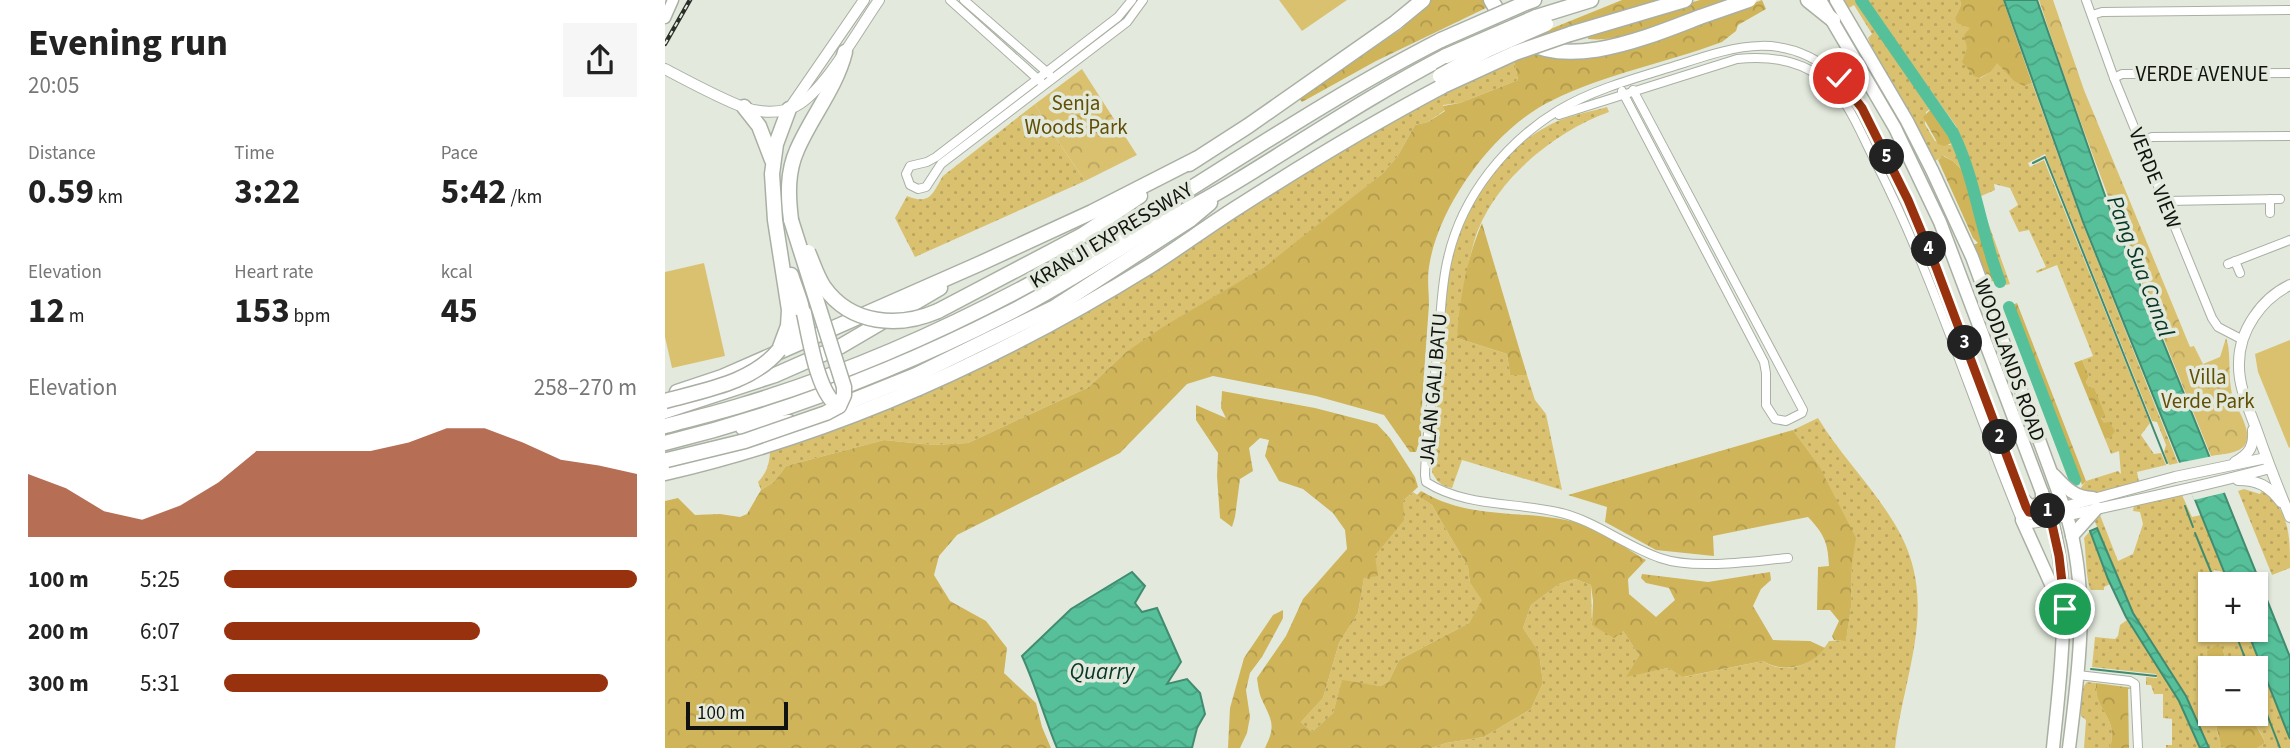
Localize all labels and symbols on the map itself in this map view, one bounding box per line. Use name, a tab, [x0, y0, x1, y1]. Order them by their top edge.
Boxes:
pin	[1809, 48, 1869, 108]
street label: VERDE AVENUE	[2135, 59, 2269, 89]
park label: Senja Woods Park	[1024, 88, 1128, 142]
street label: VERDE VIEW	[2121, 123, 2189, 233]
pin: 5	[1869, 140, 1905, 174]
street label: KRANJI EXPRESSWAY	[1024, 174, 1199, 296]
water label: Pang Sua Canal	[2098, 191, 2183, 342]
pin: 4	[1911, 232, 1947, 266]
street label: WOODLANDS ROAD	[1967, 275, 2053, 445]
street label: JALAN GALI BATU	[1411, 312, 1455, 466]
pin: 3	[1947, 326, 1983, 360]
park label: Villa Verde Park	[2161, 362, 2255, 416]
pin: 2	[1983, 420, 2017, 454]
pin: 1	[2031, 494, 2065, 528]
pin	[2035, 579, 2095, 639]
water label: Quarry	[1069, 655, 1136, 688]
scale bar	[686, 699, 787, 731]

